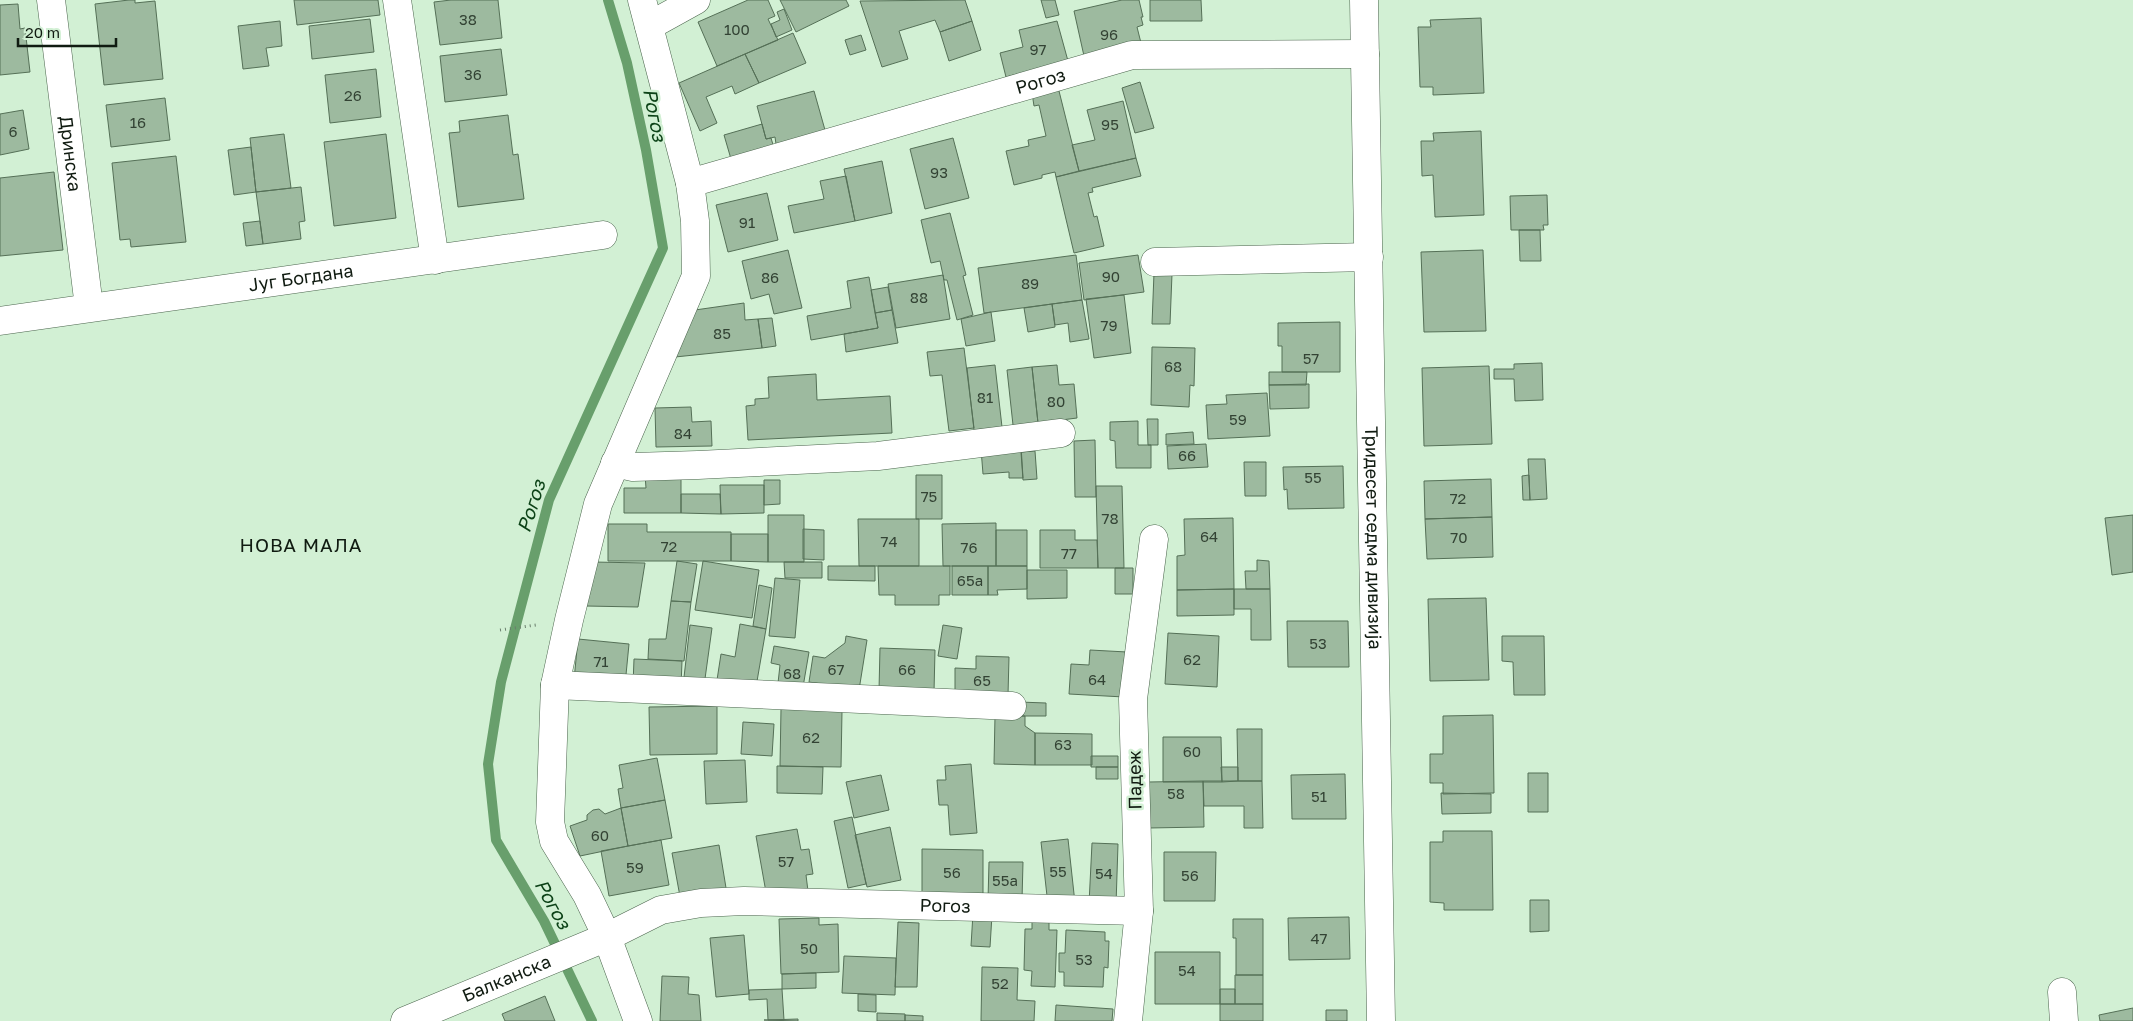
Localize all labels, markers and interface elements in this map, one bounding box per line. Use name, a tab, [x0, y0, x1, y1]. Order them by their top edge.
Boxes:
house number: 38	[459, 10, 477, 28]
scale bar	[18, 15, 115, 47]
house number: 100	[724, 20, 750, 38]
text: 20 m	[25, 23, 60, 41]
house number: 96	[1100, 25, 1118, 43]
house number: 97	[1029, 40, 1047, 58]
street label: Рогоз	[1013, 63, 1068, 98]
house number: 36	[464, 65, 482, 83]
house number: 26	[344, 86, 362, 104]
water label: Рогоз	[639, 86, 672, 144]
house number: 16	[130, 113, 146, 131]
street label: Дринска	[55, 114, 87, 193]
house number: 95	[1101, 115, 1119, 133]
house number: 6	[8, 122, 18, 140]
house number: 93	[930, 163, 948, 181]
house number: 91	[739, 213, 755, 231]
street label: Југ Богдана	[247, 259, 355, 295]
house number: 90	[1102, 267, 1120, 285]
house number: 86	[761, 268, 779, 286]
house number: 89	[1021, 274, 1039, 292]
house number: 88	[910, 288, 928, 306]
house number: 79	[1100, 316, 1118, 334]
house number: 85	[713, 324, 731, 342]
house number: 57	[1303, 349, 1319, 367]
house number: 68	[1164, 357, 1182, 375]
house number: 81	[977, 388, 993, 406]
house number: 80	[1047, 392, 1065, 410]
house number: 59	[1229, 410, 1247, 428]
house number: 84	[674, 424, 692, 442]
street label: Тридесет седма дивизија	[1361, 426, 1387, 650]
house number: 66	[1178, 446, 1196, 464]
house number: 55	[1304, 468, 1322, 486]
water label: Рогоз	[511, 476, 550, 535]
house number: 75	[921, 487, 937, 505]
house number: 72	[1450, 489, 1466, 507]
house number: 78	[1101, 509, 1119, 527]
house number: 64	[1200, 527, 1218, 545]
house number: 70	[1450, 528, 1468, 546]
house number: 74	[880, 532, 898, 550]
district label: НОВА МАЛА	[239, 533, 363, 556]
house number: 72	[661, 537, 677, 555]
house number: 76	[960, 538, 978, 556]
house number: 77	[1061, 544, 1077, 562]
house number: 65a	[957, 571, 983, 589]
house number: 53	[1309, 634, 1327, 652]
house number: 62	[1183, 650, 1201, 668]
house number: 71	[593, 652, 609, 670]
house number: 67	[827, 660, 845, 678]
house number: 66	[898, 660, 916, 678]
house number: 68	[783, 664, 801, 682]
house number: 64	[1088, 670, 1106, 688]
house number: 65	[973, 671, 991, 689]
house number: 62	[802, 728, 820, 746]
house number: 63	[1054, 735, 1072, 753]
house number: 60	[1183, 742, 1201, 760]
street label: Падеж	[1122, 750, 1146, 810]
house number: 58	[1167, 784, 1185, 802]
house number: 51	[1311, 787, 1327, 805]
house number: 60	[591, 826, 609, 844]
house number: 57	[778, 852, 794, 870]
house number: 59	[626, 858, 644, 876]
house number: 55	[1049, 862, 1067, 880]
house number: 56	[943, 863, 961, 881]
house number: 54	[1095, 864, 1113, 882]
house number: 56	[1181, 866, 1199, 884]
house number: 55a	[992, 871, 1018, 889]
water label: Рогоз	[530, 875, 577, 934]
street label: Рогоз	[919, 893, 971, 917]
house number: 47	[1310, 929, 1328, 947]
house number: 50	[800, 939, 818, 957]
street label: Балканска	[458, 950, 554, 1006]
house number: 53	[1075, 950, 1093, 968]
house number: 54	[1178, 961, 1196, 979]
house number: 52	[991, 974, 1009, 992]

